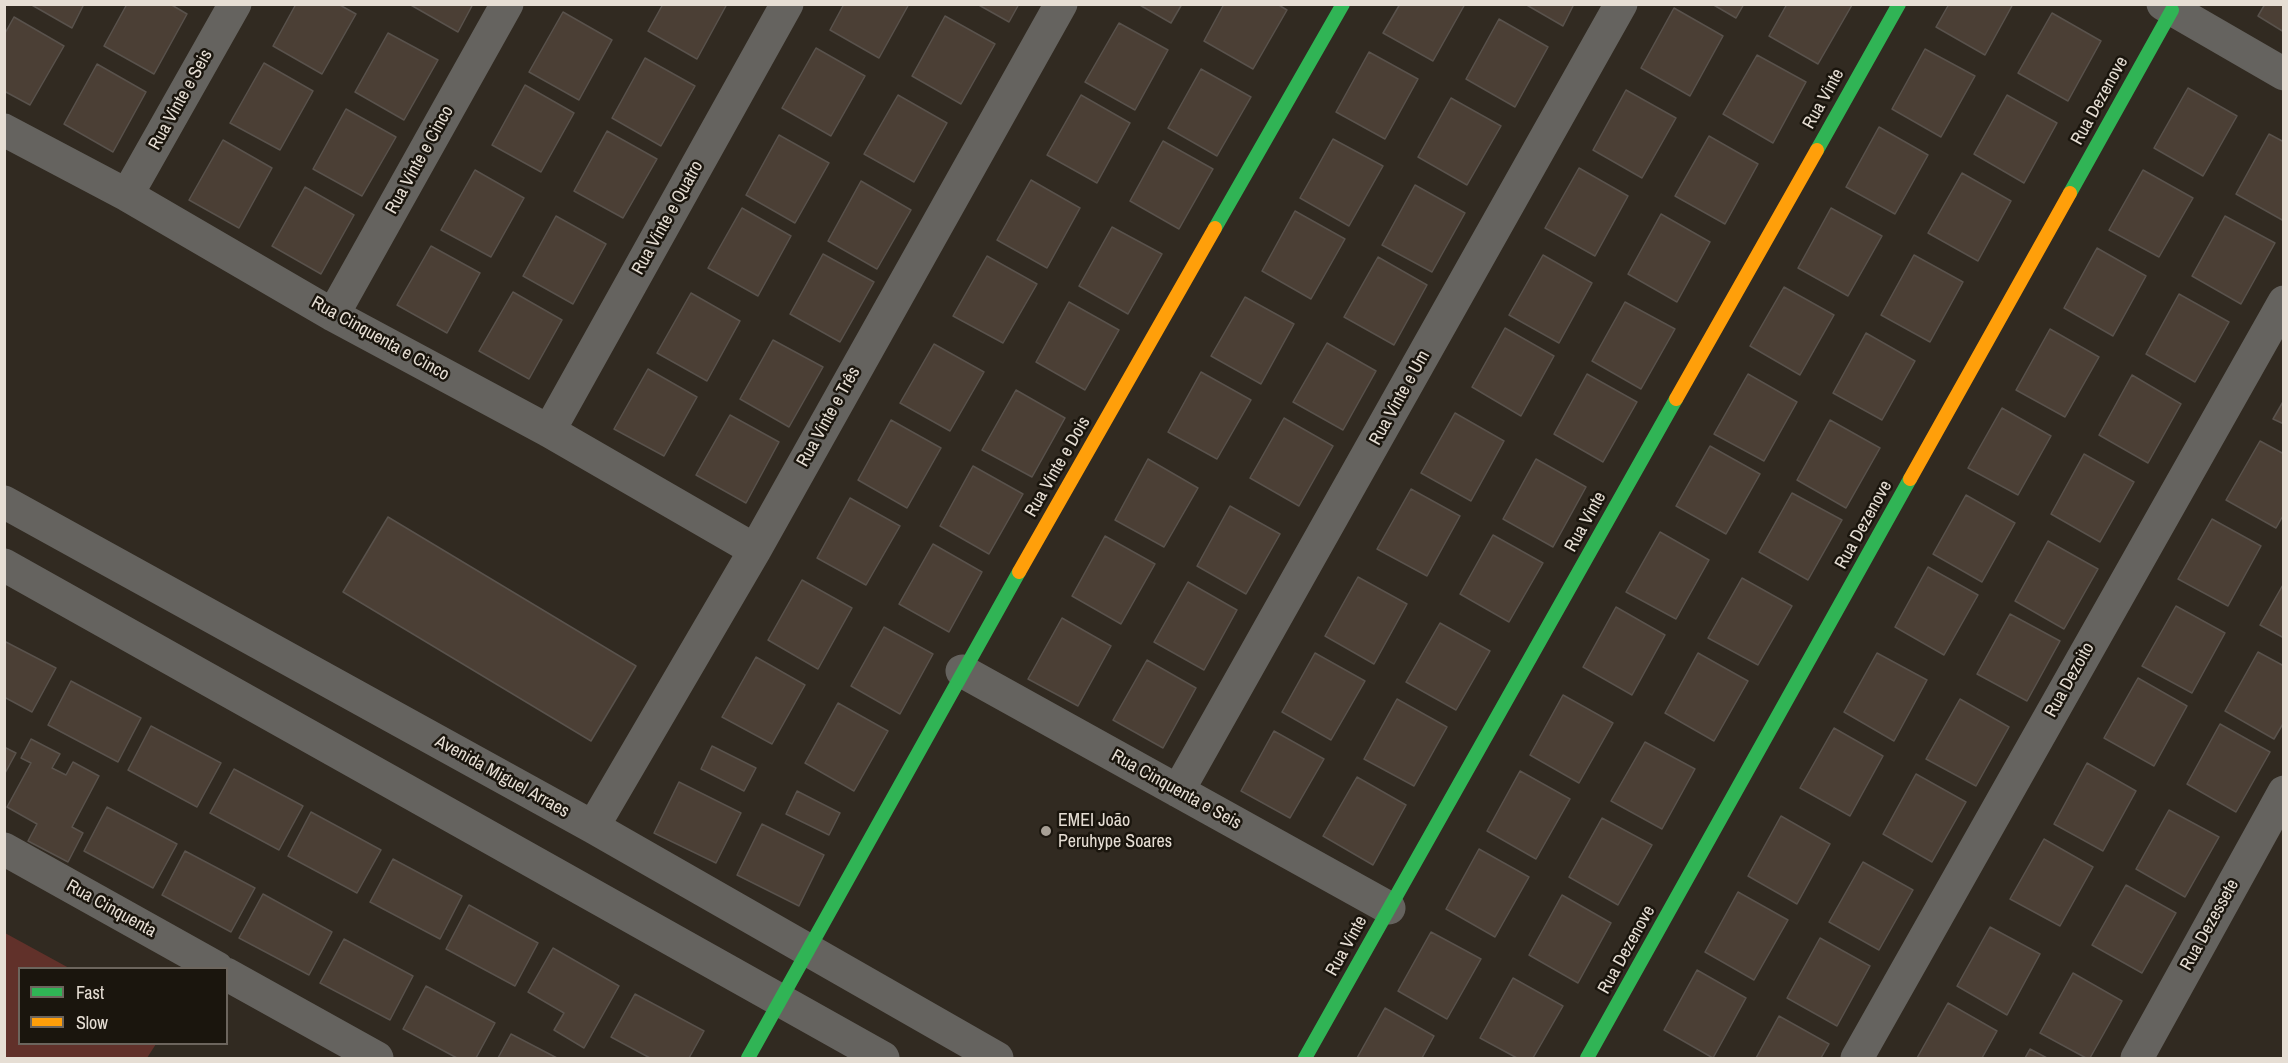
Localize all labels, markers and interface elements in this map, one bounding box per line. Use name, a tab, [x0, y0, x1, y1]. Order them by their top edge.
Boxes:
street label: Rua Vinte e Seis	[145, 46, 217, 154]
street label: Rua Dezenove	[2067, 53, 2133, 149]
street label: Rua Vinte	[1799, 65, 1849, 133]
street label: Rua Vinte e Cinco	[381, 102, 459, 218]
street label: Rua Vinte e Quatro	[628, 157, 708, 279]
street label: Rua Cinquenta e Cinco	[307, 292, 453, 386]
street label: Rua Vinte e Um	[1365, 347, 1435, 449]
street label: Rua Vinte e Três	[793, 363, 865, 471]
street label: Rua Vinte e Dois	[1021, 413, 1095, 521]
street label: Rua Dezenove	[1831, 477, 1897, 573]
street label: Rua Vinte	[1561, 488, 1611, 556]
street label: Rua Dezoito	[2041, 639, 2099, 721]
street label: Avenida Miguel Arraes	[431, 731, 573, 823]
street label: Rua Cinquenta e Seis	[1107, 745, 1245, 835]
place label: EMEI João Peruhype Soares	[1058, 810, 1172, 852]
marker: EMEI João Peruhype Soares	[1039, 824, 1053, 838]
street label: Rua Cinquenta	[62, 875, 160, 943]
street label: Rua Dezessete	[2176, 876, 2244, 974]
street label: Rua Dezenove	[1594, 902, 1660, 998]
street label: Rua Vinte	[1322, 912, 1372, 980]
legend	[18, 967, 228, 1045]
text: Fast	[76, 980, 104, 1005]
text: Slow	[76, 1010, 108, 1035]

